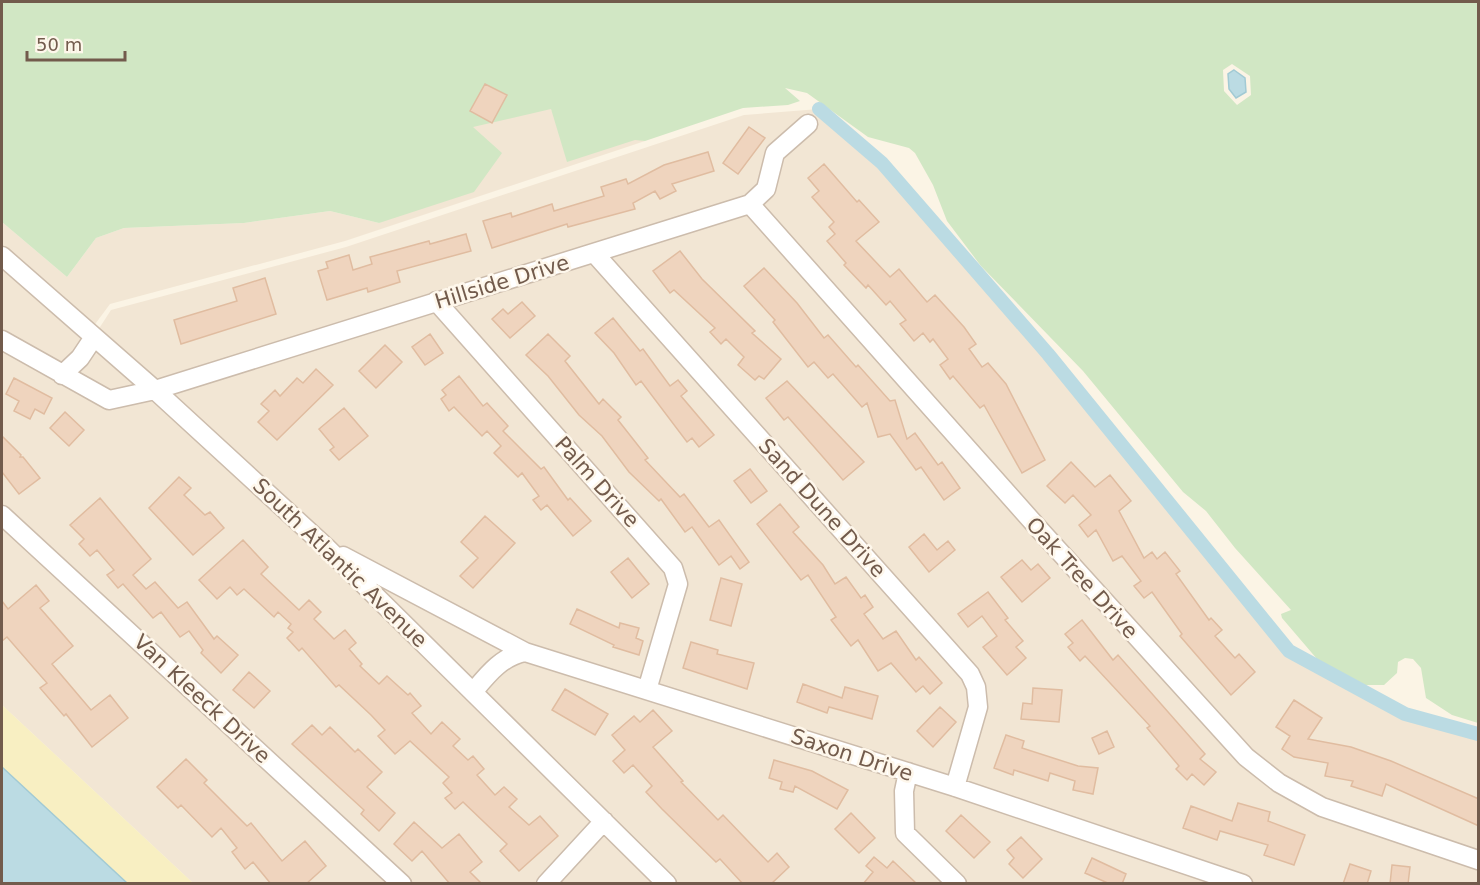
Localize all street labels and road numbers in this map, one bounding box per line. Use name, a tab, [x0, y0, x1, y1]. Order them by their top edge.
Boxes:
street label: Hillside Drive	[432, 250, 572, 314]
street label: Palm Drive	[550, 432, 644, 532]
street label: Sand Dune Drive	[754, 434, 890, 582]
street label: South Atlantic Avenue	[248, 474, 432, 652]
street label: Oak Tree Drive	[1021, 513, 1143, 643]
street label: Van Kleeck Drive	[129, 630, 275, 768]
street label: Saxon Drive	[788, 724, 916, 786]

